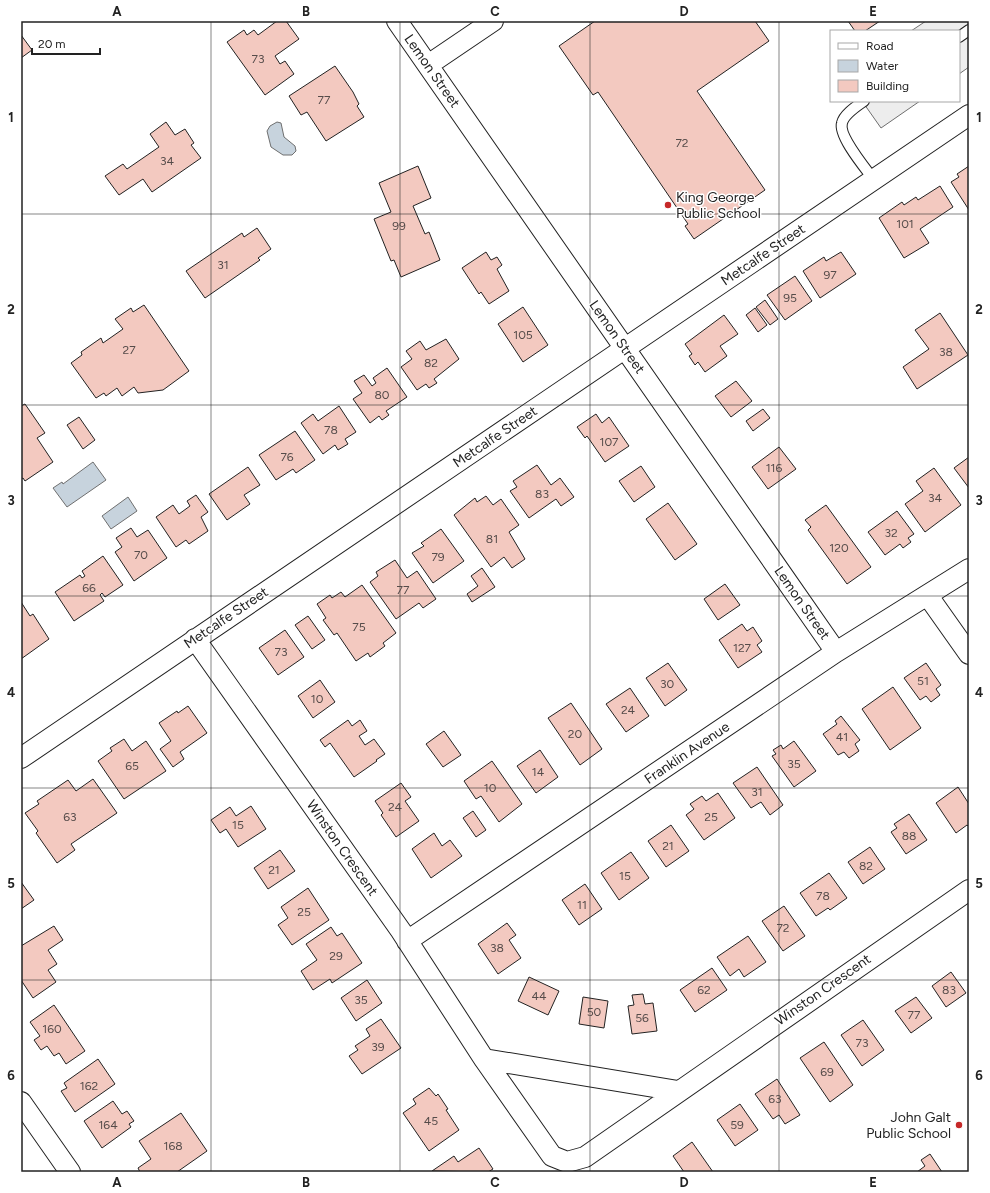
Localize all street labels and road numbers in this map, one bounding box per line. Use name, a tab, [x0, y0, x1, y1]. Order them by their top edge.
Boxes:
street label: Lemon Street	[401, 31, 463, 111]
street label: Metcalfe Street	[718, 221, 808, 289]
street label: Lemon Street	[586, 297, 648, 377]
street label: Metcalfe Street	[450, 403, 540, 471]
street label: Lemon Street	[771, 563, 833, 643]
street label: Metcalfe Street	[181, 584, 271, 652]
street label: Franklin Avenue	[641, 718, 733, 788]
street label: Winston Crescent	[303, 797, 381, 899]
street label: Winston Crescent	[772, 951, 874, 1029]

